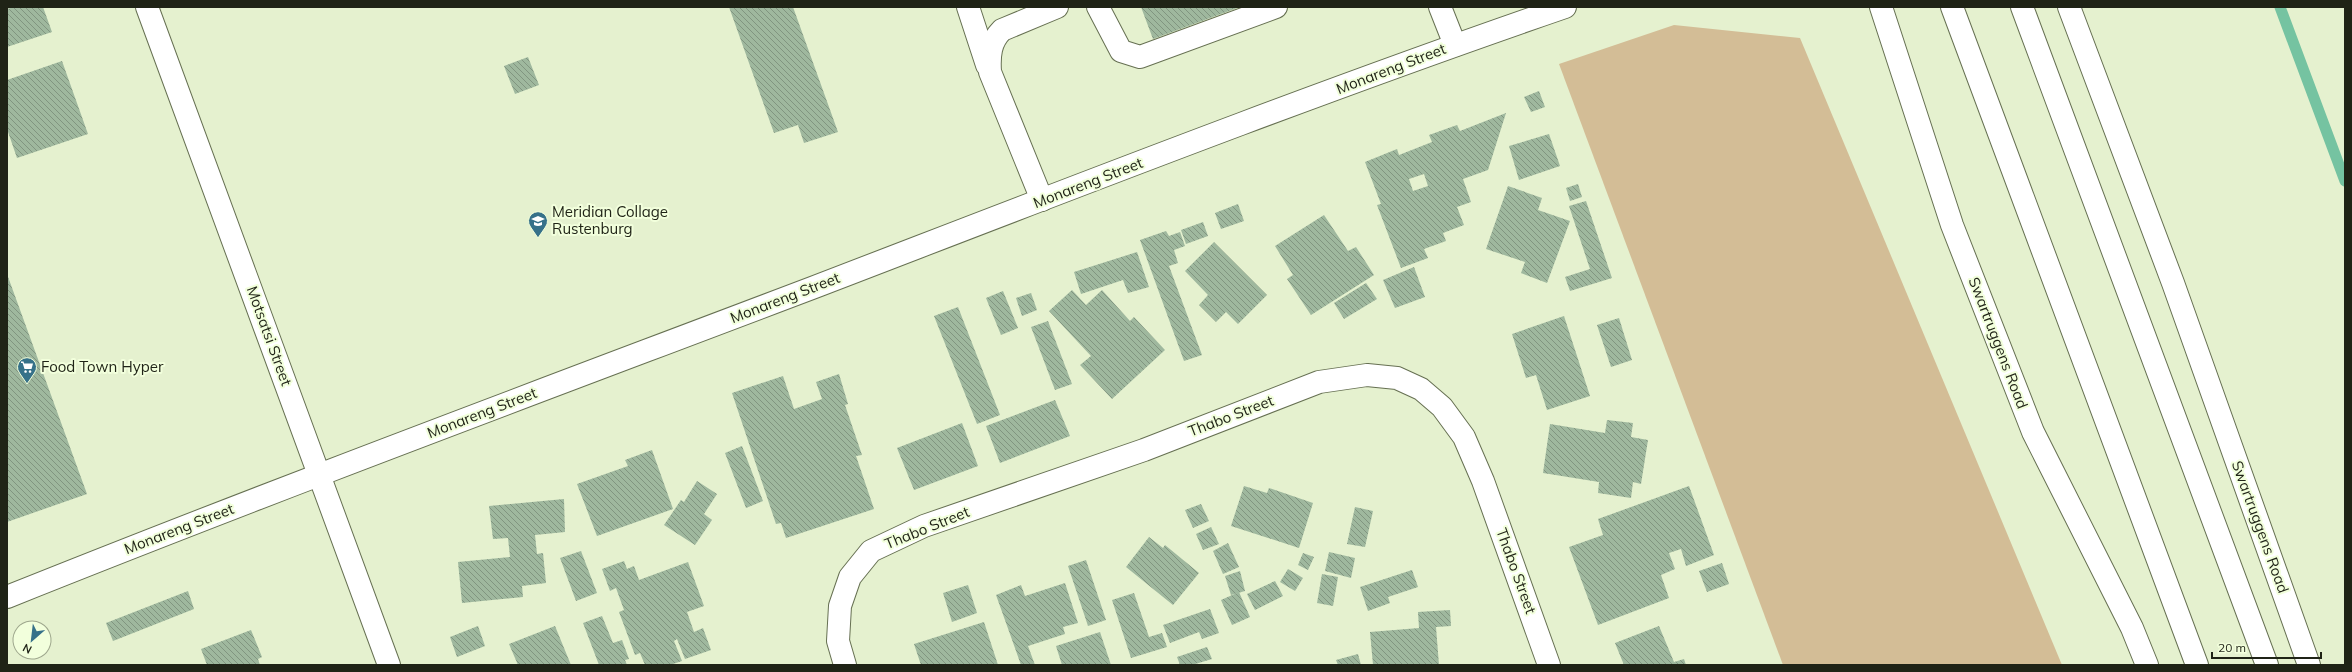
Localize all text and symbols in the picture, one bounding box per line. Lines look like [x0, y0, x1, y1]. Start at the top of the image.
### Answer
street label: Monareng Street [1333, 39, 1448, 98]
street label: Monareng Street [1030, 153, 1145, 212]
place label: Meridian Collage Rustenburg [552, 202, 668, 238]
school or university icon: Meridian Collage Rustenburg [527, 210, 549, 238]
street label: Monareng Street [727, 268, 842, 327]
street label: Swartruggens Road [1965, 274, 2032, 411]
street label: Motsatsi Street [243, 283, 296, 388]
supermarket icon: Food Town Hyper [16, 356, 38, 384]
place label: Food Town Hyper [41, 357, 164, 376]
street label: Monareng Street [424, 383, 539, 442]
street label: Thabo Street [1185, 391, 1276, 440]
street label: Swartruggens Road [2228, 458, 2293, 596]
street label: Monareng Street [121, 499, 236, 558]
street label: Thabo Street [882, 502, 972, 553]
street label: Thabo Street [1492, 525, 1541, 616]
north arrow [12, 620, 52, 660]
scale bar [2212, 634, 2321, 660]
text: 20 m [2218, 640, 2246, 655]
text: N [20, 641, 34, 657]

